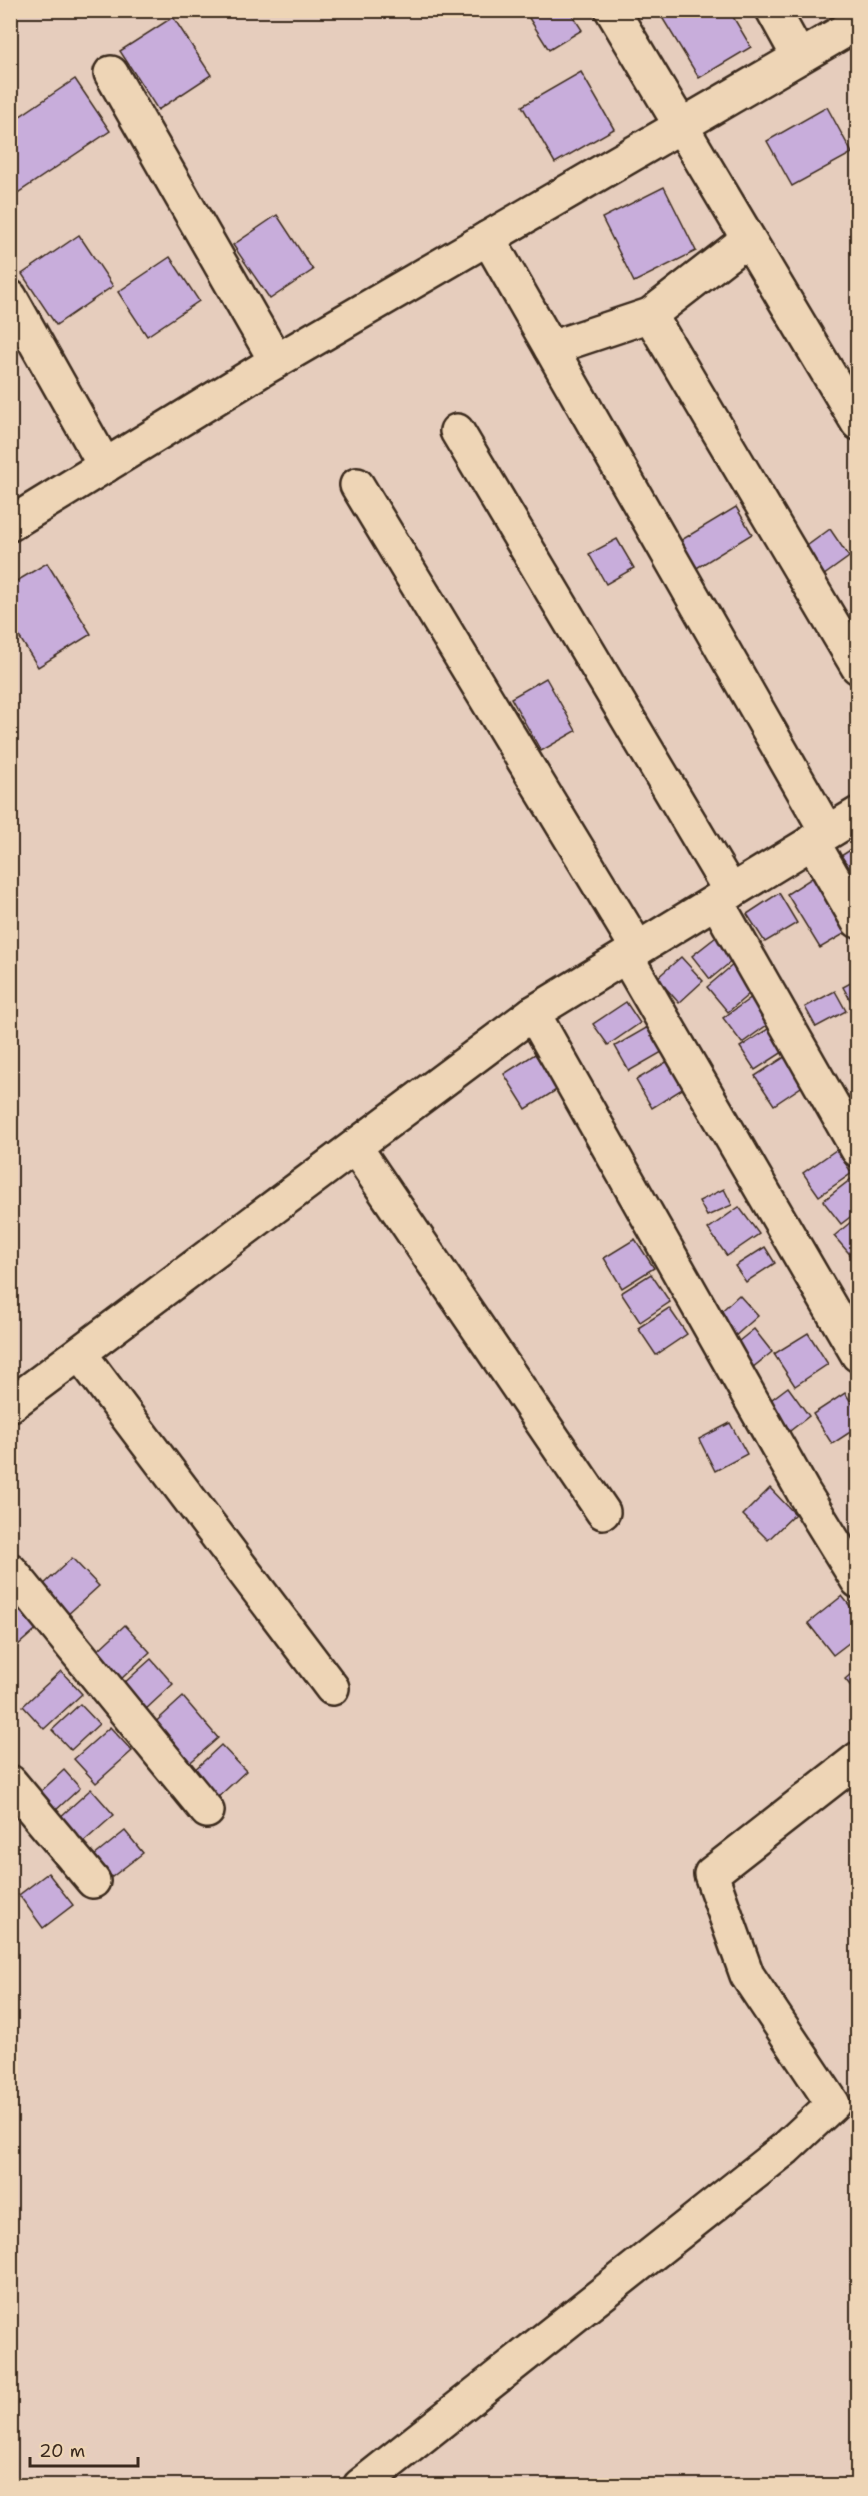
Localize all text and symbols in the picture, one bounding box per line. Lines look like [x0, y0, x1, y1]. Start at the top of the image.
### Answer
scale bar [30, 2430, 138, 2468]
text: 20 m [39, 2439, 85, 2463]

